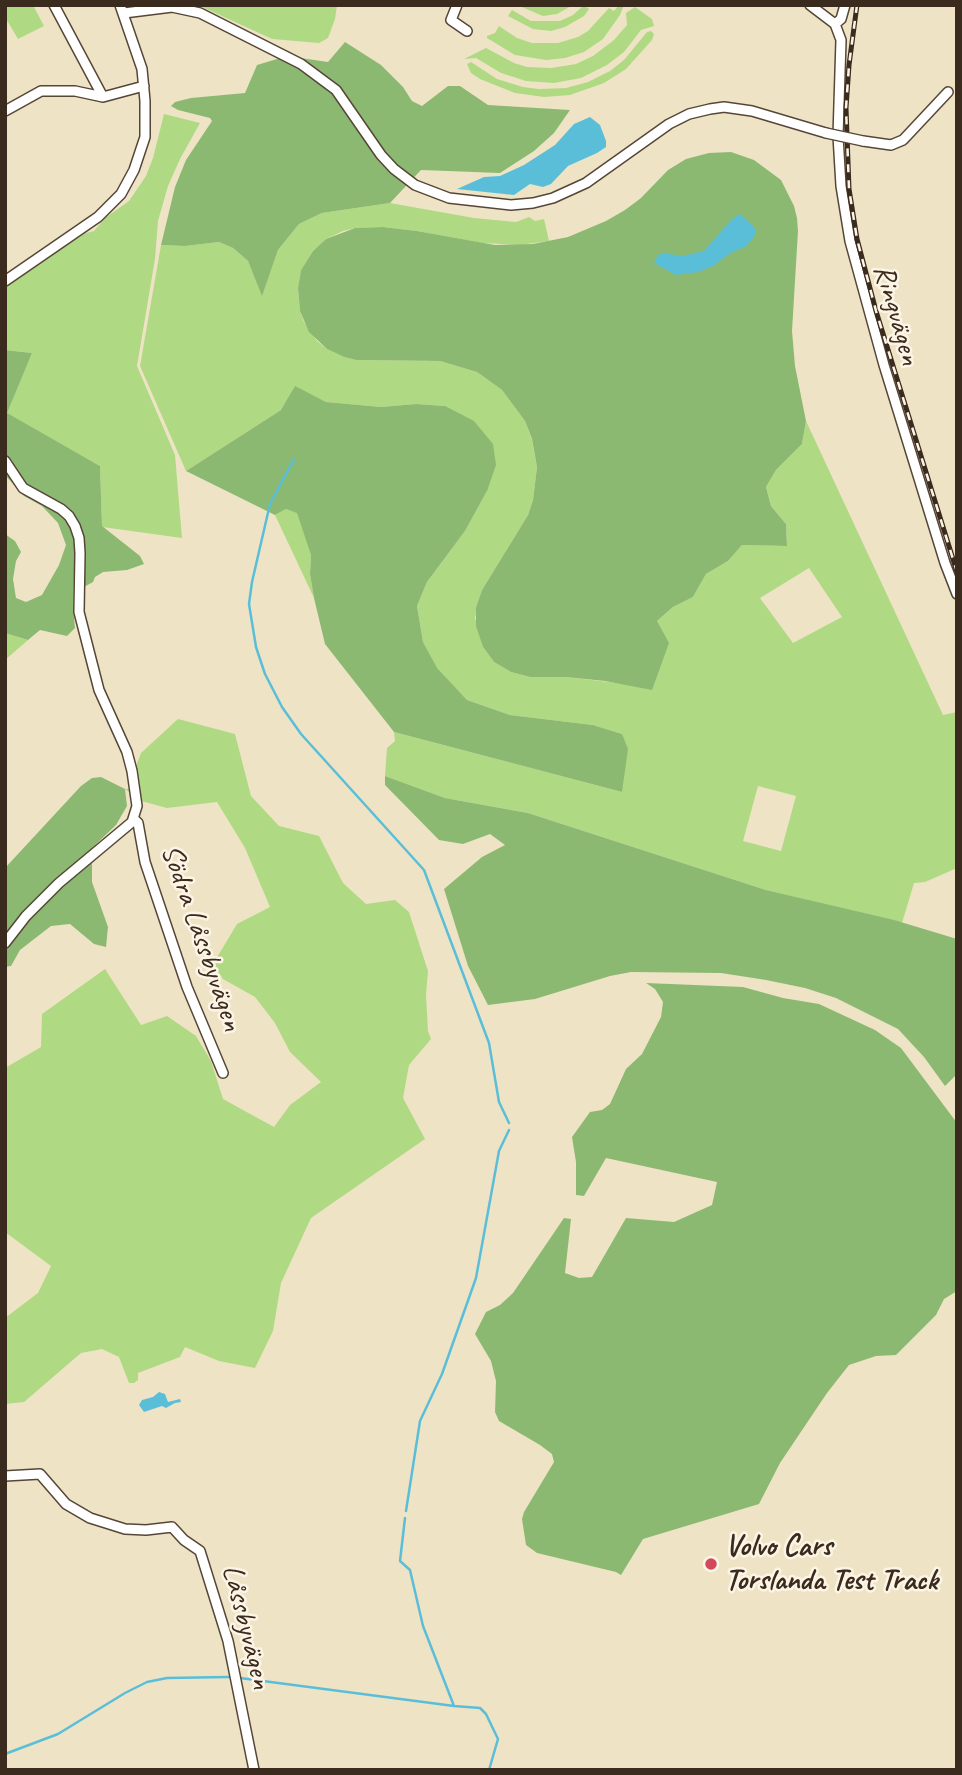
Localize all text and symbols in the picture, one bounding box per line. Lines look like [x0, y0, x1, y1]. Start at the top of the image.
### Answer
street label: Ringvägen [865, 261, 927, 369]
street label: Södra Låssbyvägen [152, 840, 250, 1036]
place label: Volvo Cars Torslanda Test Track [725, 1529, 938, 1600]
marker: Volvo Cars Torslanda Test Track [703, 1556, 719, 1572]
street label: Låssbyvägen [213, 1561, 279, 1693]

